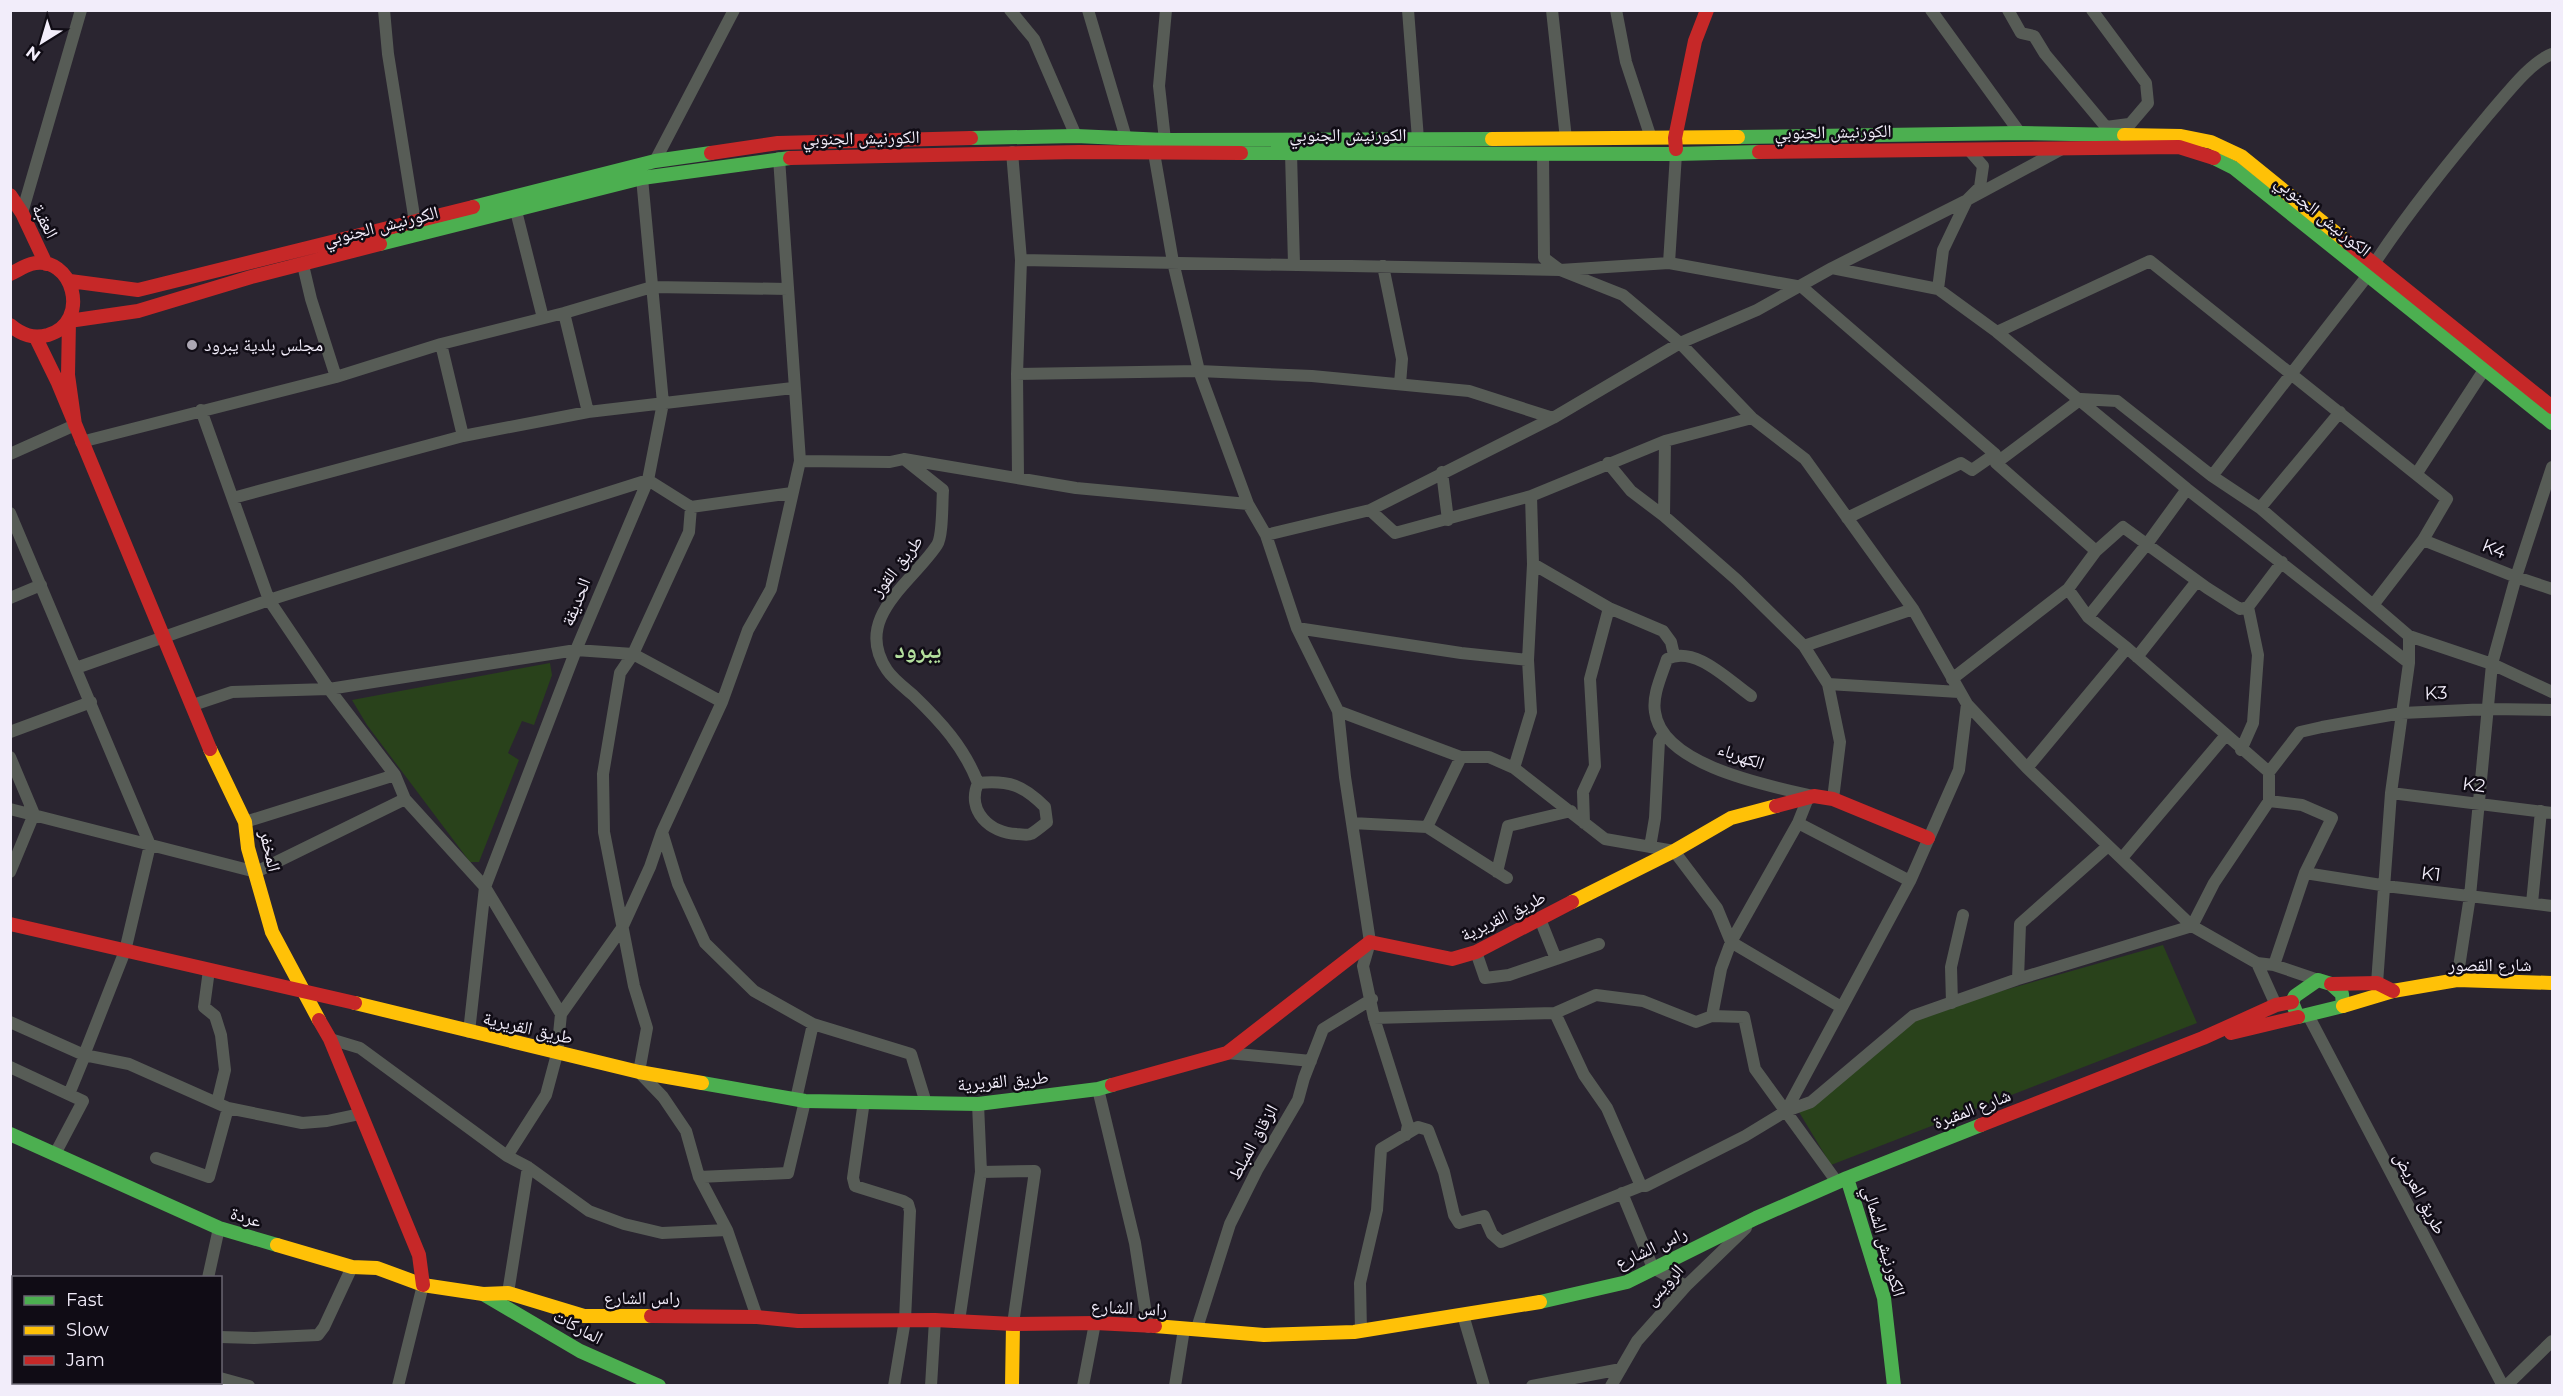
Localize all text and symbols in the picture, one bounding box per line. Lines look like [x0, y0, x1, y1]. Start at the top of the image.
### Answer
north arrow [12, 12, 72, 72]
text: N [22, 42, 44, 65]
street label: الكورنيش الجنوبي [1774, 120, 1892, 148]
street label: الكورنيش الجنوبي [1289, 124, 1407, 150]
street label: الكورنيش الجنوبي [802, 126, 920, 154]
street label: الكورنيش الجنوبي [2268, 171, 2375, 264]
street label: العقبة [27, 200, 63, 242]
street label: الكورنيش الجنوبي [321, 201, 441, 254]
place label: مجلس بلدية يبرود [204, 334, 323, 356]
marker: مجلس بلدية يبرود [185, 338, 199, 352]
street label: طريق القوز [866, 531, 928, 602]
street label: K4 [2479, 534, 2509, 564]
street label: الحديقة [556, 575, 596, 629]
district label: يبرود [894, 635, 942, 664]
street label: K3 [2424, 682, 2448, 704]
street label: الكهرباء [1715, 737, 1767, 775]
street label: K2 [2461, 773, 2487, 797]
street label: المخفر [254, 827, 285, 874]
street label: K1 [2420, 862, 2442, 886]
street label: طريق القريرية [1457, 886, 1549, 946]
street label: شارع القصور [2447, 954, 2532, 976]
street label: طريق القريرية [481, 1007, 575, 1049]
street label: طريق القريرية [956, 1066, 1050, 1096]
street label: شارع المقبرة [1930, 1084, 2014, 1134]
street label: الزقاق المبلط [1223, 1100, 1283, 1184]
street label: طريق العريض [2389, 1148, 2451, 1238]
street label: الكورنيش الشمالي [1854, 1183, 1910, 1300]
street label: عردة [228, 1202, 264, 1232]
street label: راس الشارع [1612, 1222, 1690, 1274]
street label: الرويس [1640, 1260, 1688, 1310]
legend [12, 1276, 222, 1384]
street label: راس الشارع [604, 1287, 680, 1309]
text: Fast [66, 1289, 104, 1311]
street label: راس الشارع [1090, 1295, 1168, 1321]
street label: الماركات [549, 1305, 607, 1349]
text: Slow [66, 1319, 109, 1341]
text: Jam [65, 1349, 105, 1371]

